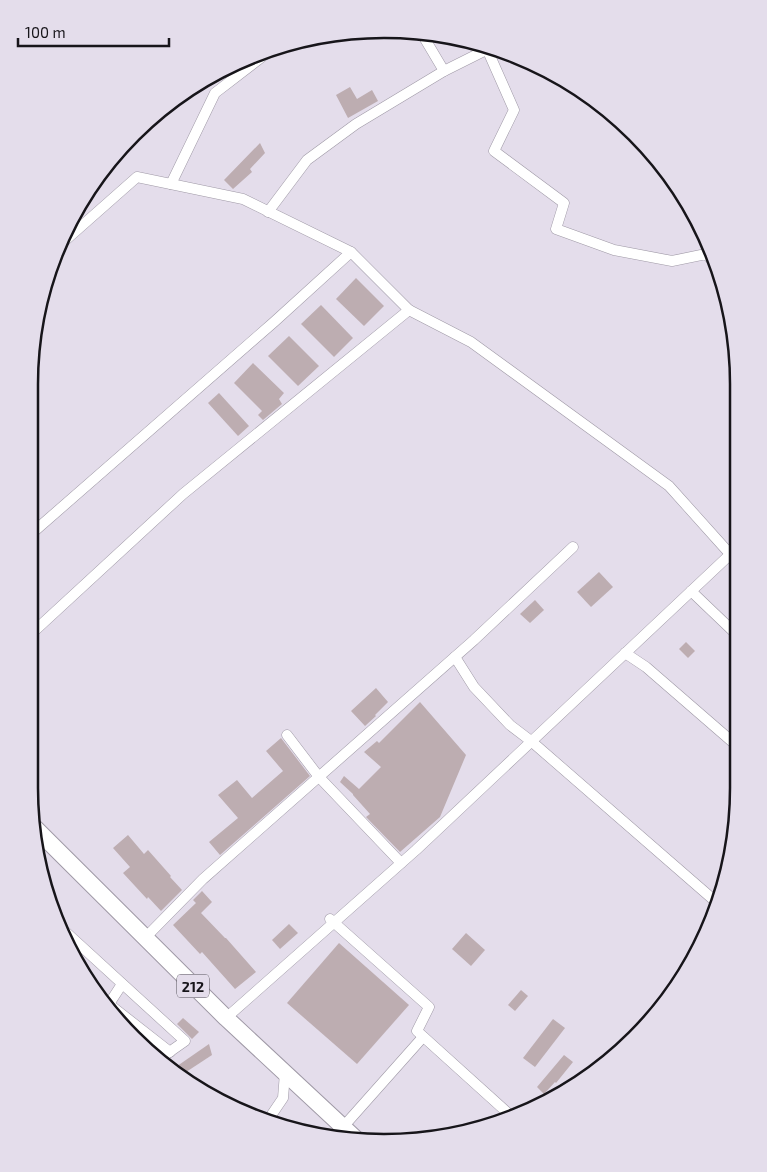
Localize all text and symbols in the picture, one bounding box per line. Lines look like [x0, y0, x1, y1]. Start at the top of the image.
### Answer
scale bar [18, 15, 169, 47]
text: 100 m [25, 23, 66, 41]
road number: 212 [177, 974, 209, 998]

